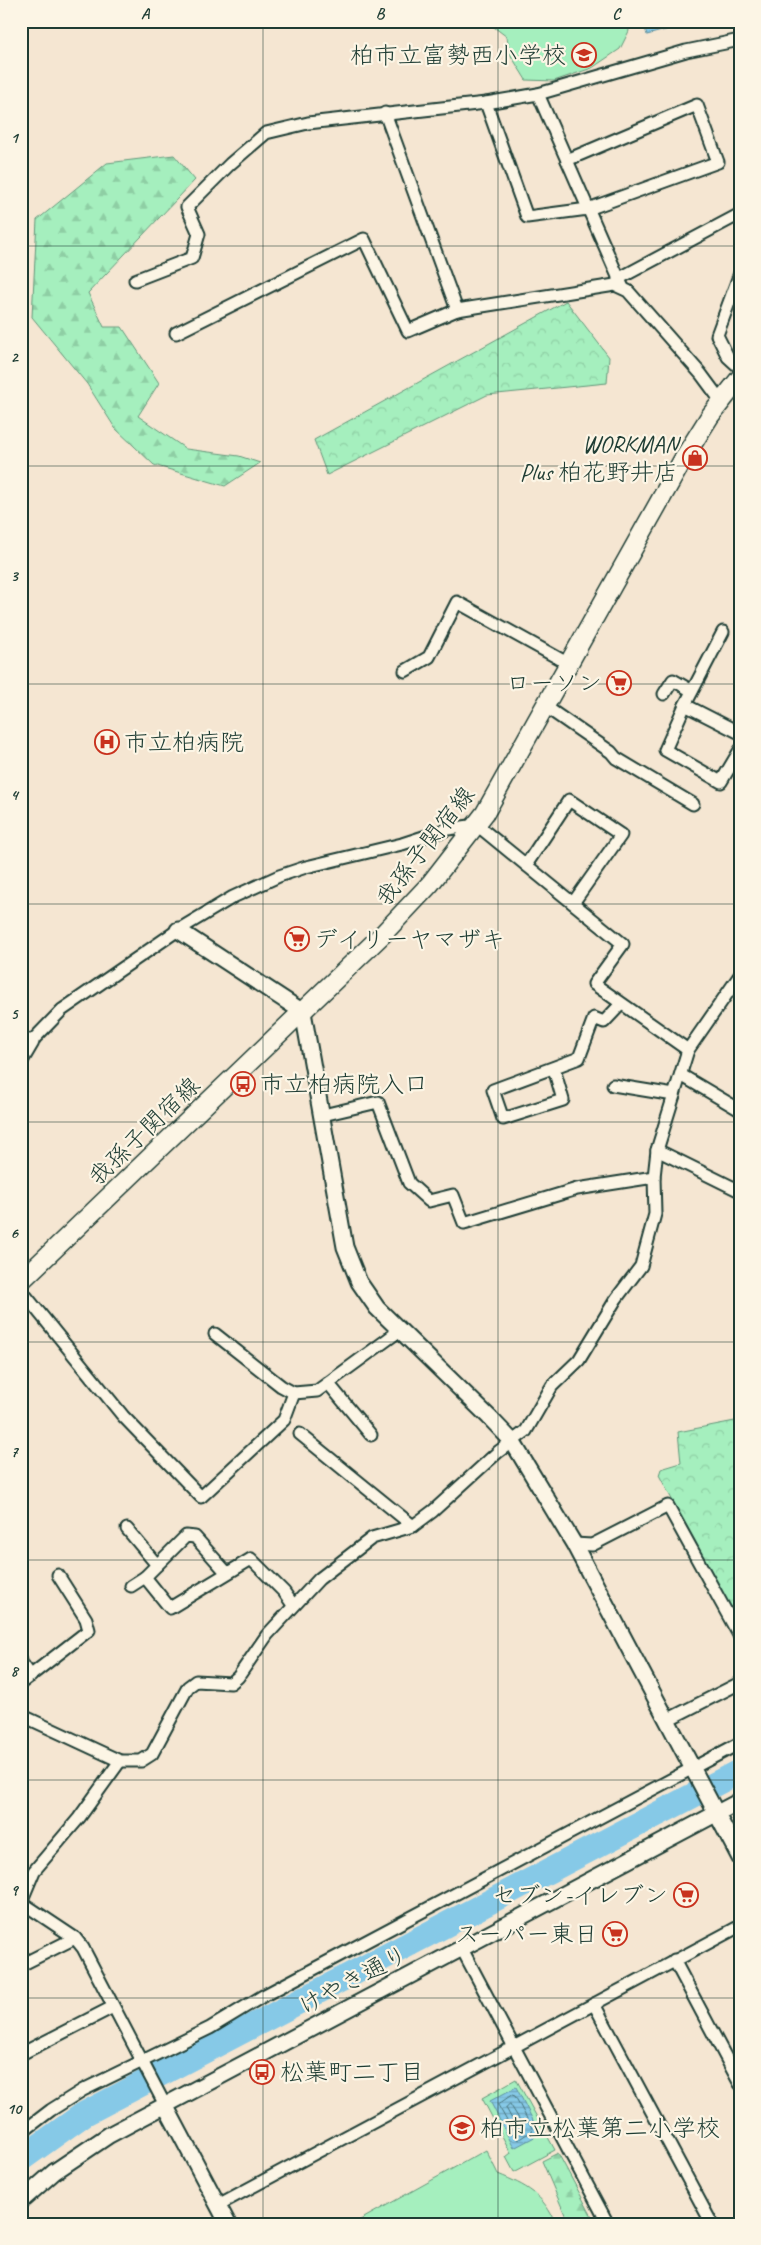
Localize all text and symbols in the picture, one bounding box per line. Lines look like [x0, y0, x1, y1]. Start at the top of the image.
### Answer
text: A [141, 4, 151, 24]
text: B [376, 4, 386, 24]
text: C [612, 4, 622, 24]
place label: 柏市立富勢西小学校 [350, 40, 566, 70]
school or university icon: 柏市立富勢西小学校 [571, 42, 597, 68]
text: 1 [10, 128, 19, 148]
text: 2 [10, 347, 19, 367]
place label: WORKMAN Plus 柏花野井店 [520, 429, 681, 487]
shop icon: WORKMAN Plus 柏花野井店 [682, 445, 708, 471]
text: 3 [10, 566, 19, 586]
place label: ローソン [506, 668, 602, 698]
supermarket icon: ローソン [606, 670, 632, 696]
place label: 市立柏病院 [124, 727, 244, 757]
hospital icon: 市立柏病院 [94, 729, 120, 755]
street label: 我孫子関宿線 [369, 780, 481, 912]
text: 4 [10, 785, 19, 805]
place label: デイリーヤマザキ [314, 924, 505, 954]
supermarket icon: デイリーヤマザキ [284, 926, 310, 952]
text: 5 [11, 1004, 20, 1024]
place label: 市立柏病院入口 [260, 1069, 428, 1099]
street label: 我孫子関宿線 [82, 1070, 206, 1192]
bus stop icon: 市立柏病院入口 [230, 1071, 256, 1097]
text: 6 [10, 1223, 19, 1243]
text: 7 [10, 1442, 19, 1462]
text: 8 [10, 1661, 19, 1681]
text: 9 [10, 1880, 19, 1900]
place label: セブン-イレブン [492, 1880, 668, 1910]
supermarket icon: セブン-イレブン [673, 1882, 699, 1908]
place label: スーパー東日 [455, 1919, 598, 1949]
supermarket icon: スーパー東日 [602, 1921, 628, 1947]
street label: けやき通り [293, 1939, 413, 2021]
place label: 松葉町二丁目 [280, 2057, 424, 2087]
bus stop icon: 松葉町二丁目 [249, 2059, 275, 2085]
text: 10 [7, 2099, 23, 2119]
place label: 柏市立松葉第二小学校 [480, 2113, 720, 2143]
school or university icon: 柏市立松葉第二小学校 [449, 2115, 475, 2141]

